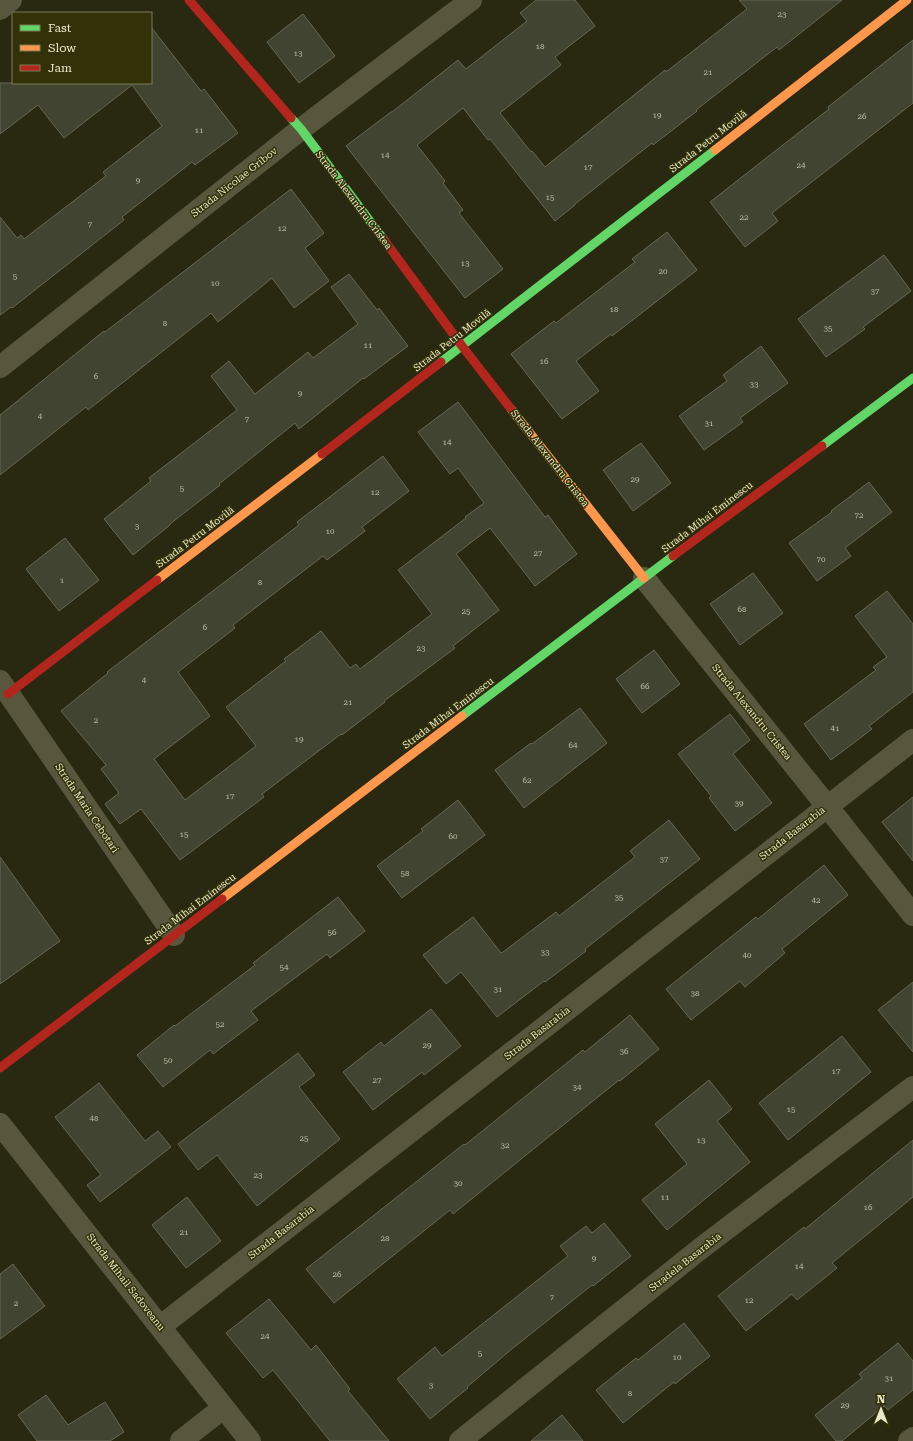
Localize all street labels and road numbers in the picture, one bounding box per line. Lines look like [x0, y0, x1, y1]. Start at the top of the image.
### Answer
street label: Strada Petru Movilă [667, 107, 749, 175]
street label: Strada Nicolae Gribov [189, 145, 279, 219]
street label: Strada Alexandru Cristea [314, 149, 395, 252]
street label: Strada Petru Movilă [411, 306, 493, 374]
street label: Strada Alexandru Cristea [509, 407, 592, 509]
street label: Strada Mihai Eminescu [659, 479, 755, 555]
street label: Strada Petru Movilă [154, 504, 237, 570]
street label: Strada Alexandru Cristea [710, 662, 794, 763]
street label: Strada Mihai Eminescu [400, 675, 496, 751]
street label: Strada Maria Cebotari [53, 761, 121, 855]
street label: Strada Basarabia [757, 804, 827, 862]
street label: Strada Mihai Eminescu [142, 871, 238, 947]
street label: Strada Basarabia [502, 1004, 572, 1062]
street label: Strada Basarabia [246, 1203, 316, 1261]
street label: Stradela Basarabia [647, 1230, 724, 1294]
street label: Strada Mihail Sadoveanu [85, 1231, 168, 1333]

